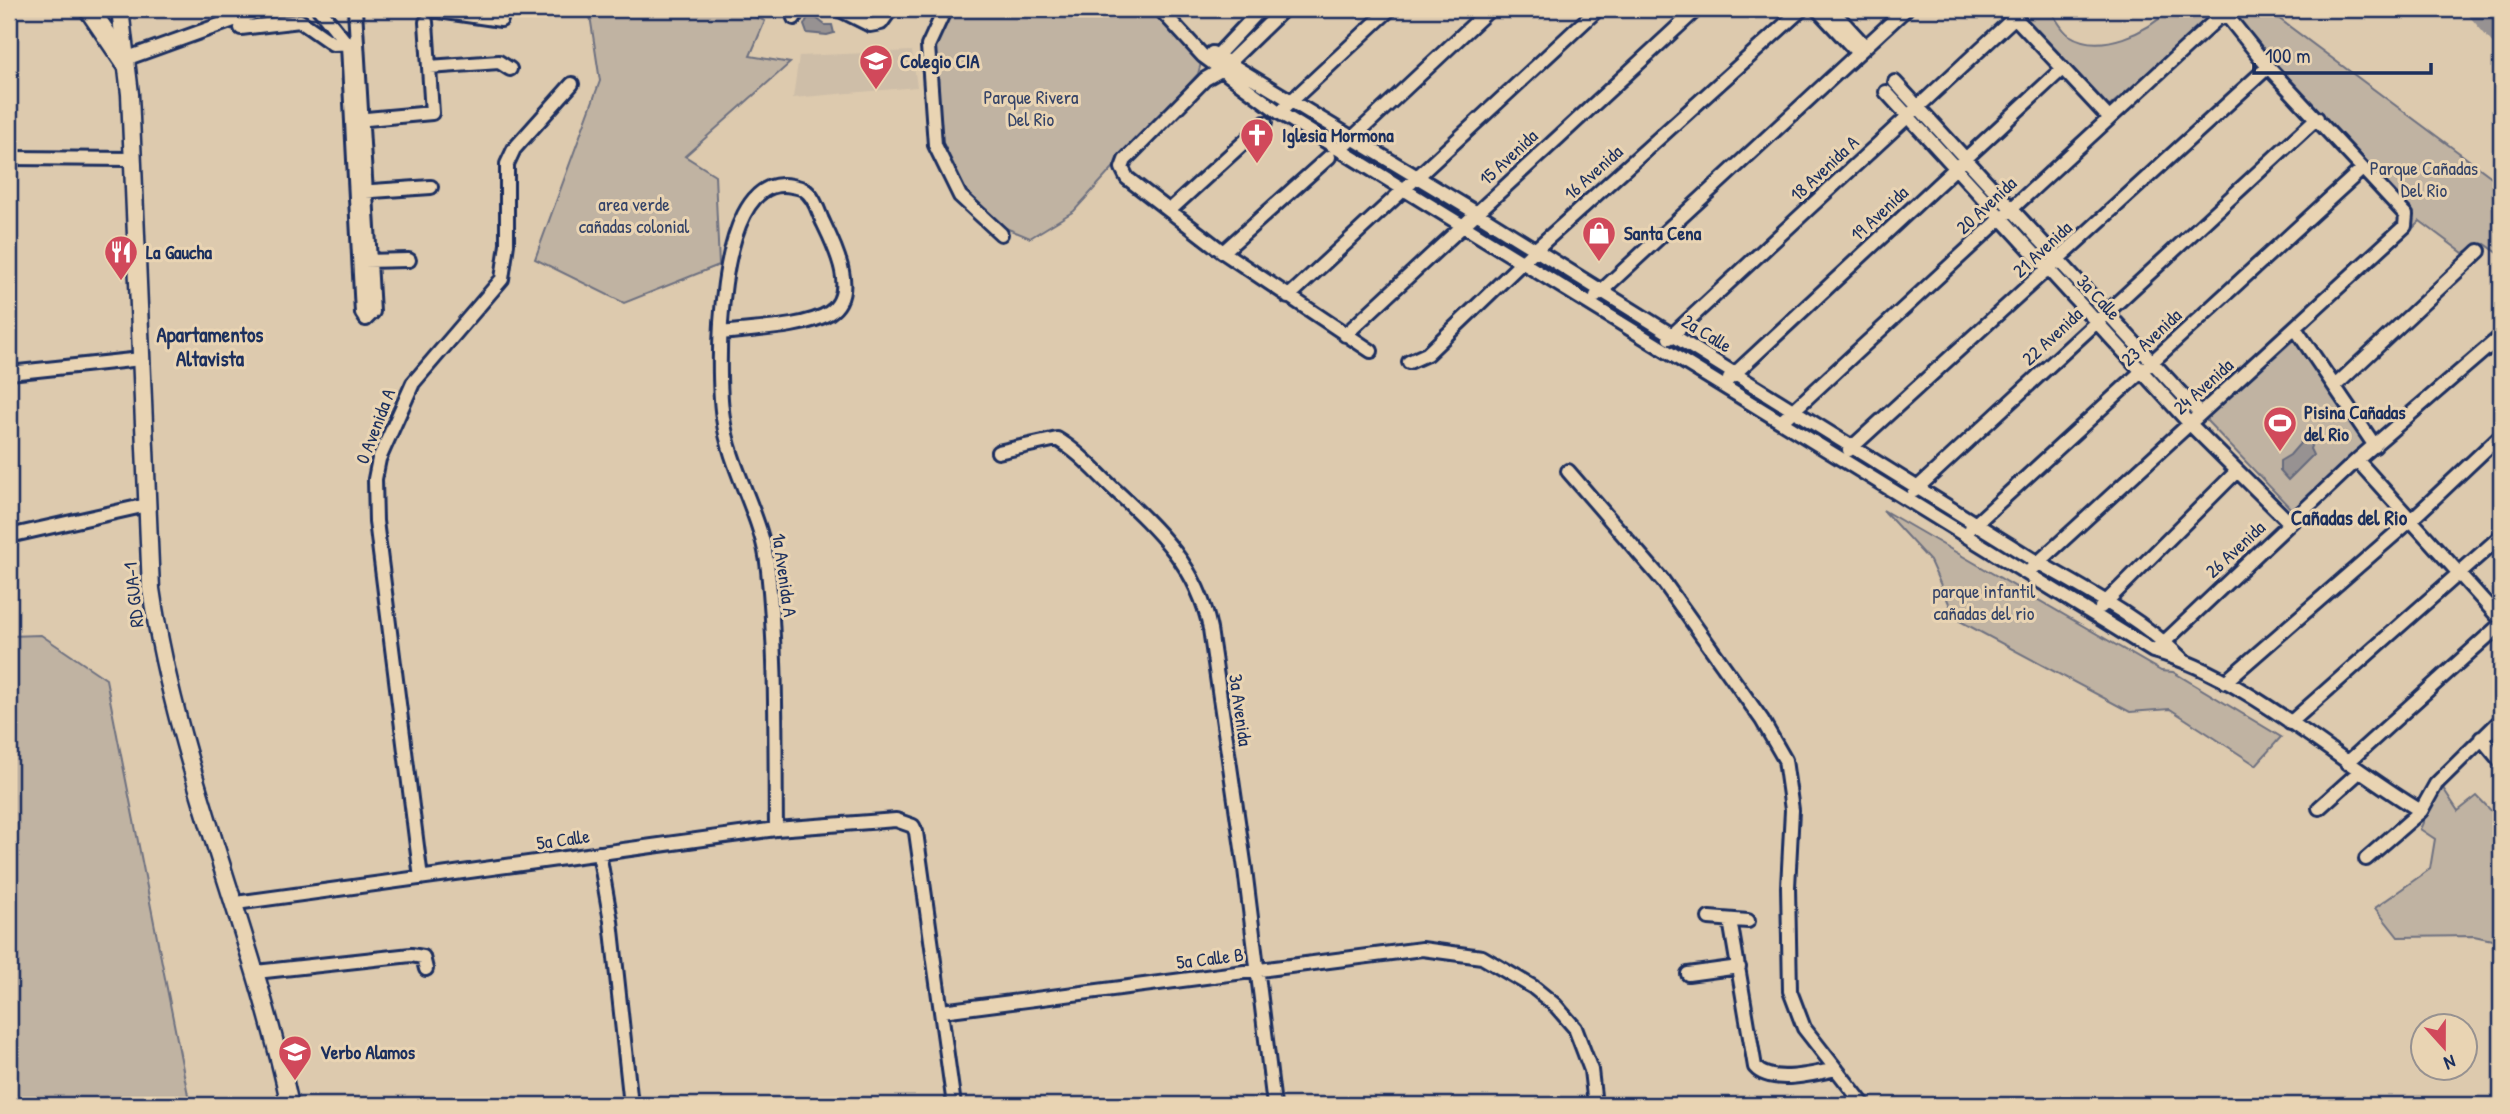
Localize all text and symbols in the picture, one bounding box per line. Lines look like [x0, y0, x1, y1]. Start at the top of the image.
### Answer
scale bar [2254, 32, 2431, 76]
text: 100 m [2265, 41, 2311, 70]
school or university icon: Colegio CIA [857, 42, 895, 91]
place label: Colegio CIA [900, 48, 980, 75]
park label: Parque Rivera Del Rio [983, 84, 1079, 132]
church icon: Iglesia Mormona [1238, 116, 1276, 165]
place label: Iglesia Mormona [1282, 122, 1394, 149]
street label: 15 Avenida [1473, 123, 1543, 191]
street label: 18 Avenida A [1784, 129, 1864, 207]
street label: 16 Avenida [1558, 138, 1628, 205]
park label: Parque Cañadas Del Rio [2370, 155, 2478, 203]
street label: 20 Avenida [1950, 170, 2022, 240]
street label: 19 Avenida [1844, 179, 1914, 247]
park label: area verde cañadas colonial [579, 191, 690, 239]
shop icon: Santa Cena [1580, 214, 1618, 263]
street label: 21 Avenida [2007, 214, 2078, 283]
place label: Santa Cena [1624, 220, 1702, 246]
restaurant icon: La Gaucha [102, 233, 140, 282]
place label: La Gaucha [146, 239, 212, 265]
street label: 3a Calle [2071, 268, 2127, 326]
street label: 22 Avenida [2016, 301, 2088, 371]
street label: 23 Avenida [2115, 302, 2187, 372]
street label: 2a Calle [1677, 308, 1737, 359]
district label: Apartamentos Altavista [157, 320, 263, 373]
street label: 24 Avenida [2167, 352, 2239, 420]
street label: 0 Avenida A [349, 385, 401, 467]
place label: Pisina Cañadas del Rio [2304, 399, 2406, 447]
sports icon: Pisina Cañadas del Rio [2261, 404, 2299, 453]
district label: Cañadas del Rio [2291, 503, 2408, 532]
street label: 26 Avenida [2199, 514, 2271, 583]
street label: 1a Avenida A [766, 531, 804, 619]
street label: RD GUA-1 [117, 561, 149, 629]
park label: parque infantil cañadas del rio [1933, 578, 2036, 626]
street label: 3a Avenida [1223, 672, 1259, 748]
street label: 5a Calle [535, 822, 592, 856]
street label: 5a Calle B [1175, 941, 1245, 975]
north arrow [2408, 1012, 2478, 1082]
school or university icon: Verbo Alamos [276, 1033, 314, 1082]
place label: Verbo Alamos [320, 1039, 416, 1065]
text: N [2441, 1049, 2459, 1077]

